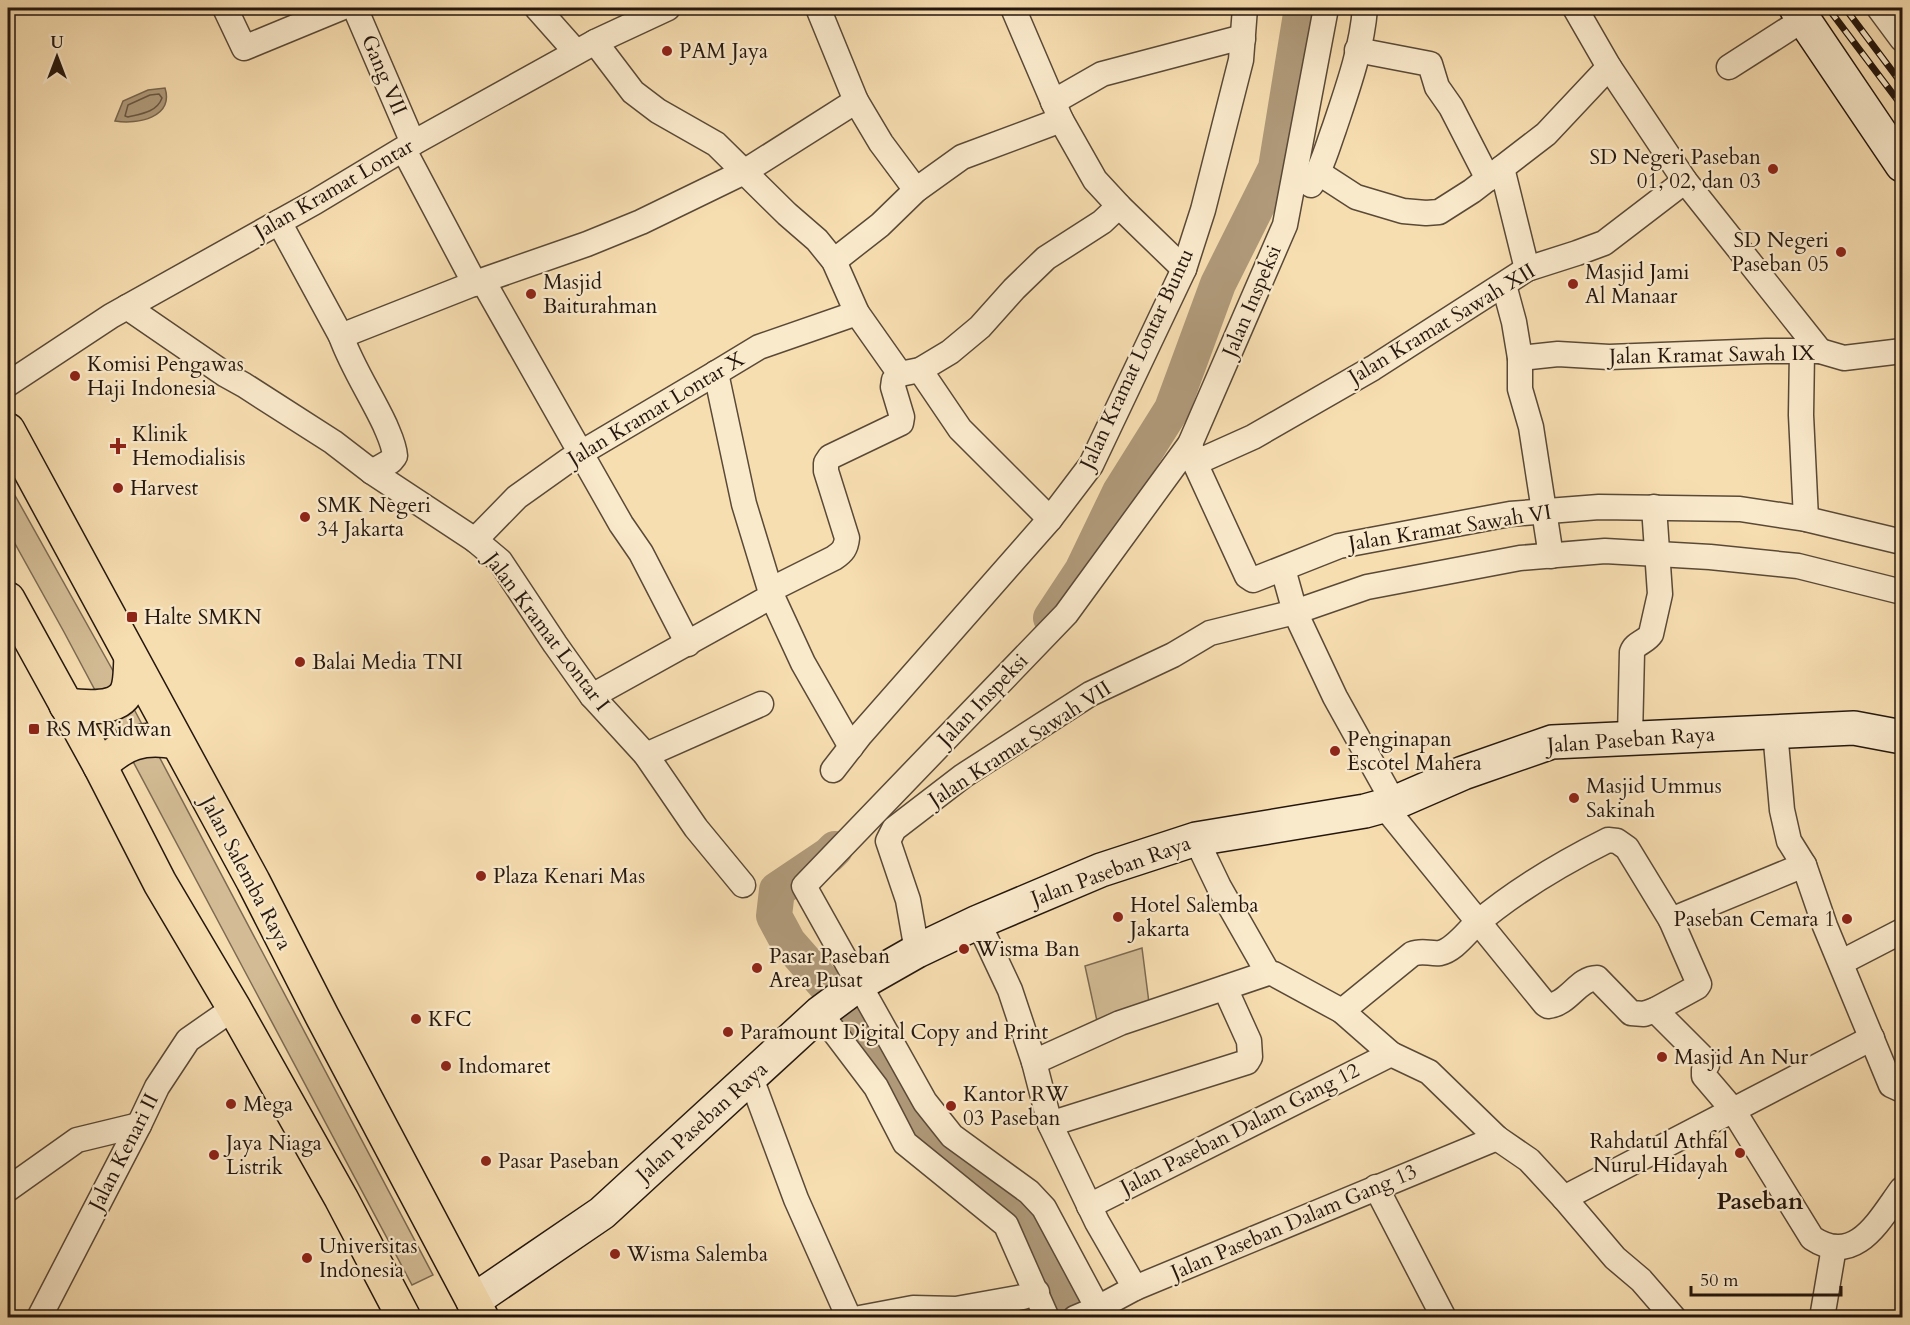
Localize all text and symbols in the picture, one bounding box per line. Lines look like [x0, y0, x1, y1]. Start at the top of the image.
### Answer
north arrow [27, 27, 87, 87]
street label: Gang VII [354, 30, 414, 120]
text: U [50, 32, 64, 54]
place label: PAM Jaya [679, 37, 768, 66]
marker: PAM Jaya [660, 44, 674, 58]
street label: Jalan Kramat Lontar [247, 132, 419, 248]
place label: SD Negeri Paseban 01, 02, dan 03 [1589, 143, 1761, 196]
marker: SD Negeri Paseban 01, 02, dan 03 [1766, 162, 1780, 176]
place label: SD Negeri Paseban 05 [1732, 226, 1829, 279]
street label: Jalan Inspeksi [1214, 240, 1289, 364]
street label: Jalan Kramat Lontar Buntu [1072, 244, 1201, 477]
marker: SD Negeri Paseban 05 [1834, 245, 1848, 259]
street label: Jalan Kramat Sawah XII [1341, 257, 1541, 393]
place label: Masjid Jami Al Manaar [1585, 258, 1689, 311]
place label: Masjid Baiturahman [543, 268, 658, 321]
marker: Masjid Jami Al Manaar [1566, 277, 1580, 291]
marker: Masjid Baiturahman [524, 287, 538, 301]
street label: Jalan Kramat Sawah IX [1606, 339, 1816, 371]
street label: Jalan Kramat Lontar X [560, 345, 750, 475]
place label: Komisi Pengawas Haji Indonesia [87, 350, 244, 403]
marker: Komisi Pengawas Haji Indonesia [68, 369, 82, 383]
place label: Klinik Hemodialisis [132, 420, 246, 473]
marker: Klinik Hemodialisis [109, 437, 127, 455]
place label: Harvest [130, 474, 198, 503]
marker: Harvest [111, 481, 125, 495]
place label: SMK Negeri 34 Jakarta [317, 491, 431, 544]
street label: Jalan Kramat Sawah VI [1344, 498, 1553, 559]
marker: SMK Negeri 34 Jakarta [298, 510, 312, 524]
street label: Jalan Kramat Lontar I [476, 544, 616, 717]
place label: Halte SMKN [144, 603, 262, 632]
marker: Halte SMKN [125, 610, 139, 624]
street label: Jalan Inspeksi [929, 647, 1035, 755]
place label: Balai Media TNI [312, 648, 463, 677]
marker: Balai Media TNI [293, 655, 307, 669]
street label: Jalan Kramat Sawah VII [921, 674, 1117, 816]
place label: RS M Ridwan [46, 715, 172, 744]
street label: Jalan Paseban Raya [1543, 720, 1716, 761]
marker: RS M Ridwan [27, 722, 41, 736]
place label: Penginapan Escotel Mahera [1347, 725, 1482, 778]
marker: Penginapan Escotel Mahera [1328, 744, 1342, 758]
place label: Masjid Ummus Sakinah [1586, 772, 1722, 825]
street label: Jalan Salemba Raya [192, 788, 299, 955]
marker: Masjid Ummus Sakinah [1567, 791, 1581, 805]
street label: Jalan Paseban Raya [1024, 829, 1195, 914]
place label: Plaza Kenari Mas [493, 862, 645, 891]
marker: Plaza Kenari Mas [474, 869, 488, 883]
place label: Hotel Salemba Jakarta [1127, 891, 1259, 944]
place label: Paseban Cemara 1 [1673, 905, 1835, 934]
marker: Hotel Salemba Jakarta [1111, 910, 1125, 924]
marker: Paseban Cemara 1 [1840, 912, 1854, 926]
place label: Wisma Ban [975, 935, 1080, 964]
place label: Pasar Paseban Area Pusat [769, 942, 890, 995]
marker: Wisma Ban [957, 942, 971, 956]
marker: Pasar Paseban Area Pusat [750, 961, 764, 975]
place label: KFC [428, 1005, 472, 1034]
marker: KFC [409, 1012, 423, 1026]
place label: Paramount Digital Copy and Print [740, 1018, 1048, 1047]
marker: Paramount Digital Copy and Print [721, 1025, 735, 1039]
place label: Masjid An Nur [1674, 1043, 1808, 1072]
marker: Masjid An Nur [1655, 1050, 1669, 1064]
place label: Indomaret [458, 1052, 551, 1081]
street label: Jalan Paseban Raya [628, 1055, 774, 1191]
street label: Jalan Paseban Dalam Gang 12 [1113, 1056, 1365, 1203]
marker: Indomaret [439, 1059, 453, 1073]
place label: Kantor RW 03 Paseban [963, 1080, 1069, 1133]
street label: Jalan Kenari II [81, 1088, 166, 1218]
place label: Mega [243, 1090, 293, 1119]
marker: Mega [224, 1097, 238, 1111]
marker: Kantor RW 03 Paseban [944, 1099, 958, 1113]
place label: Rahdatul Athfal Nurul Hidayah [1590, 1127, 1728, 1180]
place label: Jaya Niaga Listrik [223, 1129, 322, 1182]
marker: Rahdatul Athfal Nurul Hidayah [1733, 1146, 1747, 1160]
place label: Pasar Paseban [498, 1147, 619, 1176]
marker: Jaya Niaga Listrik [207, 1148, 221, 1162]
marker: Pasar Paseban [479, 1154, 493, 1168]
street label: Jalan Paseban Dalam Gang 13 [1164, 1157, 1421, 1288]
district label: Paseban [1717, 1185, 1804, 1218]
place label: Universitas Indonesia [319, 1232, 417, 1285]
place label: Wisma Salemba [626, 1240, 768, 1269]
marker: Wisma Salemba [608, 1247, 622, 1261]
marker: Universitas Indonesia [300, 1251, 314, 1265]
scale bar [1691, 1259, 1841, 1297]
text: 50 m [1700, 1268, 1739, 1293]

